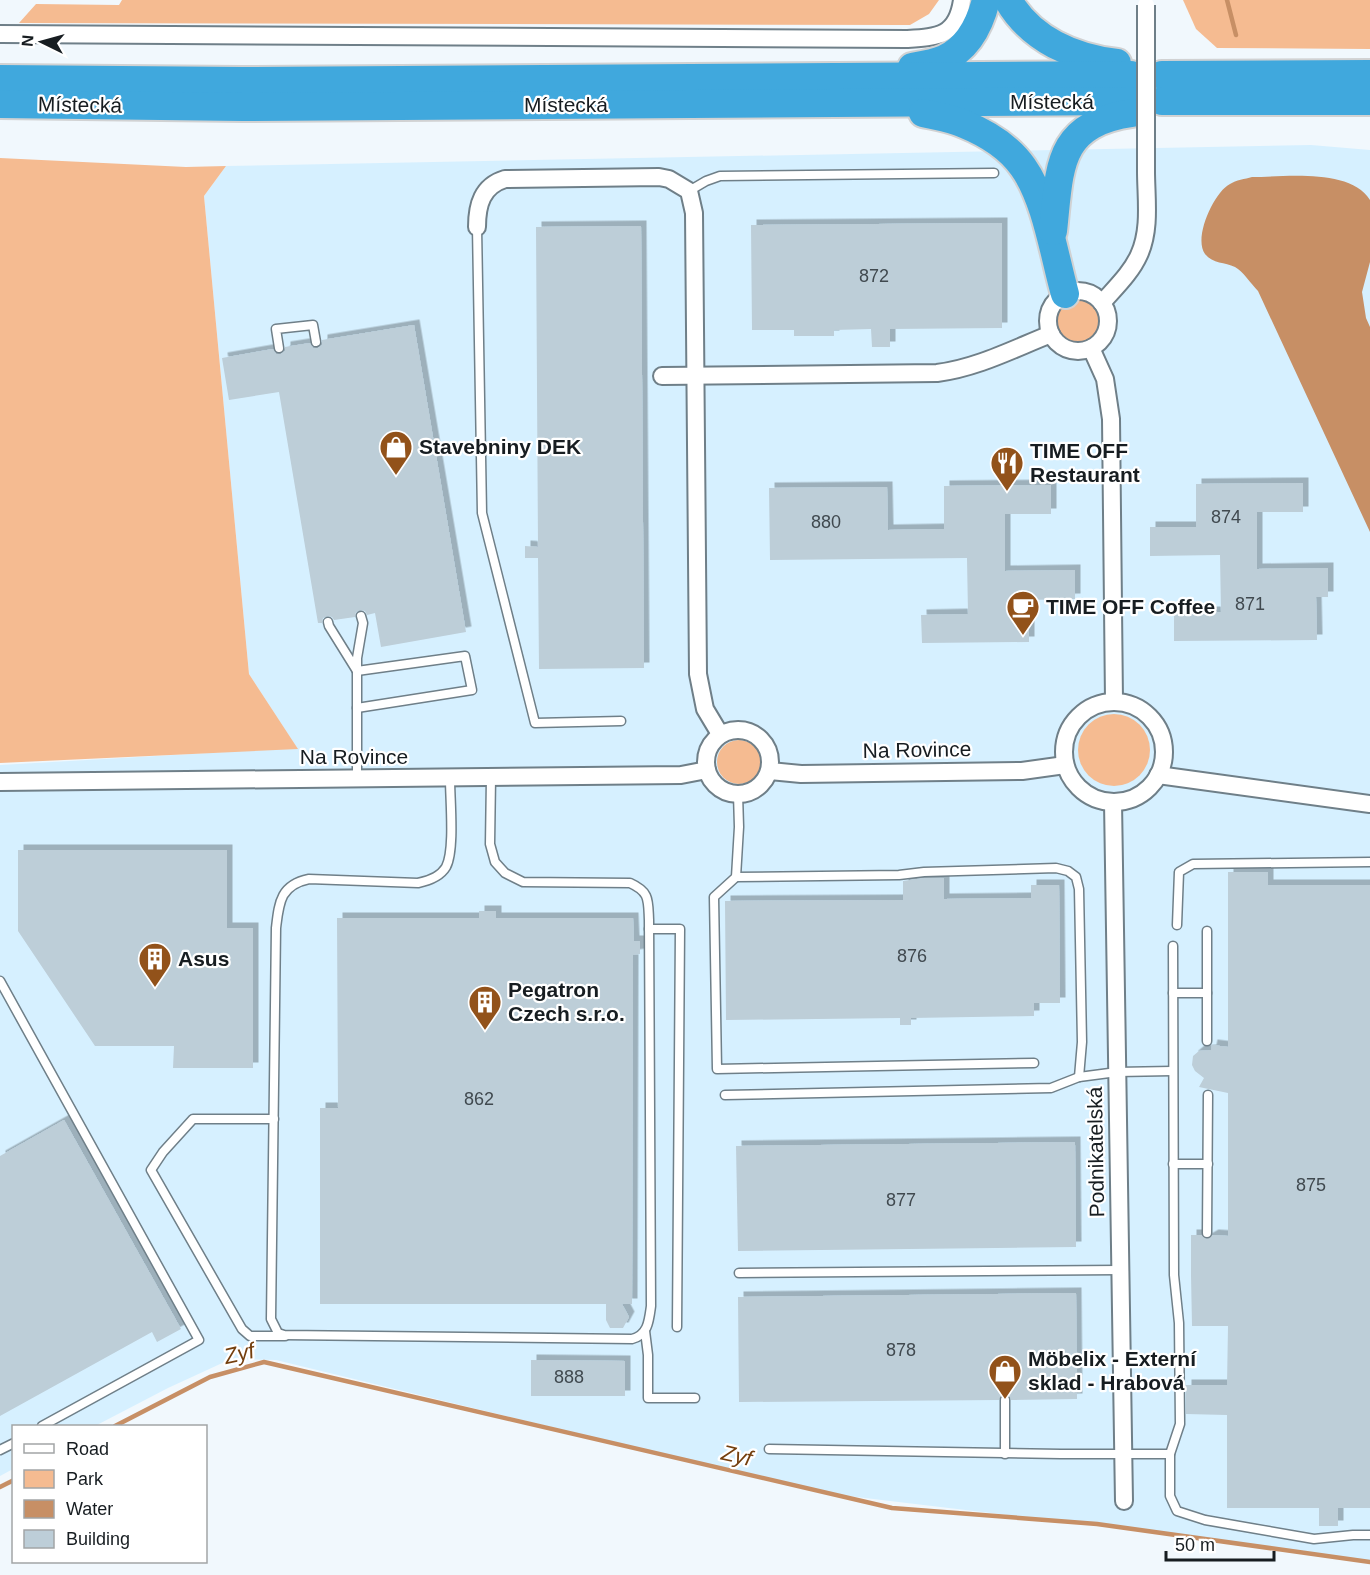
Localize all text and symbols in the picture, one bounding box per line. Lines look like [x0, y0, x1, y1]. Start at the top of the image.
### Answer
north arrow [12, 12, 72, 72]
text: N [19, 34, 37, 47]
street label: Místecká [1010, 90, 1094, 113]
street label: Místecká [38, 92, 123, 117]
street label: Místecká [524, 93, 608, 116]
house number: 872 [859, 266, 889, 286]
shop icon: Stavebniny DEK [378, 429, 414, 476]
place label: Stavebniny DEK [419, 435, 581, 458]
place label: TIME OFF Restaurant [1030, 439, 1140, 486]
restaurant icon: TIME OFF Restaurant [989, 445, 1025, 492]
house number: 874 [1211, 507, 1241, 527]
house number: 880 [811, 512, 841, 532]
cafe icon: TIME OFF Coffee [1005, 589, 1041, 636]
house number: 871 [1235, 594, 1265, 614]
place label: TIME OFF Coffee [1046, 595, 1215, 618]
street label: Na Rovince [863, 737, 971, 762]
street label: Na Rovince [300, 745, 408, 768]
building icon: Asus [137, 941, 173, 988]
house number: 876 [897, 946, 927, 966]
place label: Asus [178, 947, 229, 970]
place label: Pegatron Czech s.r.o. [508, 978, 625, 1025]
building icon: Pegatron Czech s.r.o. [467, 984, 503, 1031]
street label: Podnikatelská [1083, 1086, 1108, 1218]
house number: 862 [464, 1089, 494, 1109]
house number: 875 [1296, 1175, 1326, 1195]
house number: 877 [886, 1190, 916, 1210]
water label: Zyf [220, 1337, 260, 1369]
house number: 878 [886, 1340, 916, 1360]
place label: Möbelix - Externí sklad - Hrabová [1028, 1347, 1197, 1394]
shop icon: Möbelix - Externí sklad - Hrabová [987, 1353, 1023, 1400]
house number: 888 [554, 1367, 584, 1387]
legend [12, 1425, 207, 1563]
text: Road [66, 1439, 109, 1459]
water label: Zyf [718, 1440, 757, 1472]
text: Park [66, 1469, 104, 1489]
text: Water [66, 1499, 113, 1519]
scale bar [1166, 1524, 1274, 1562]
text: Building [66, 1529, 130, 1549]
text: 50 m [1175, 1535, 1215, 1555]

